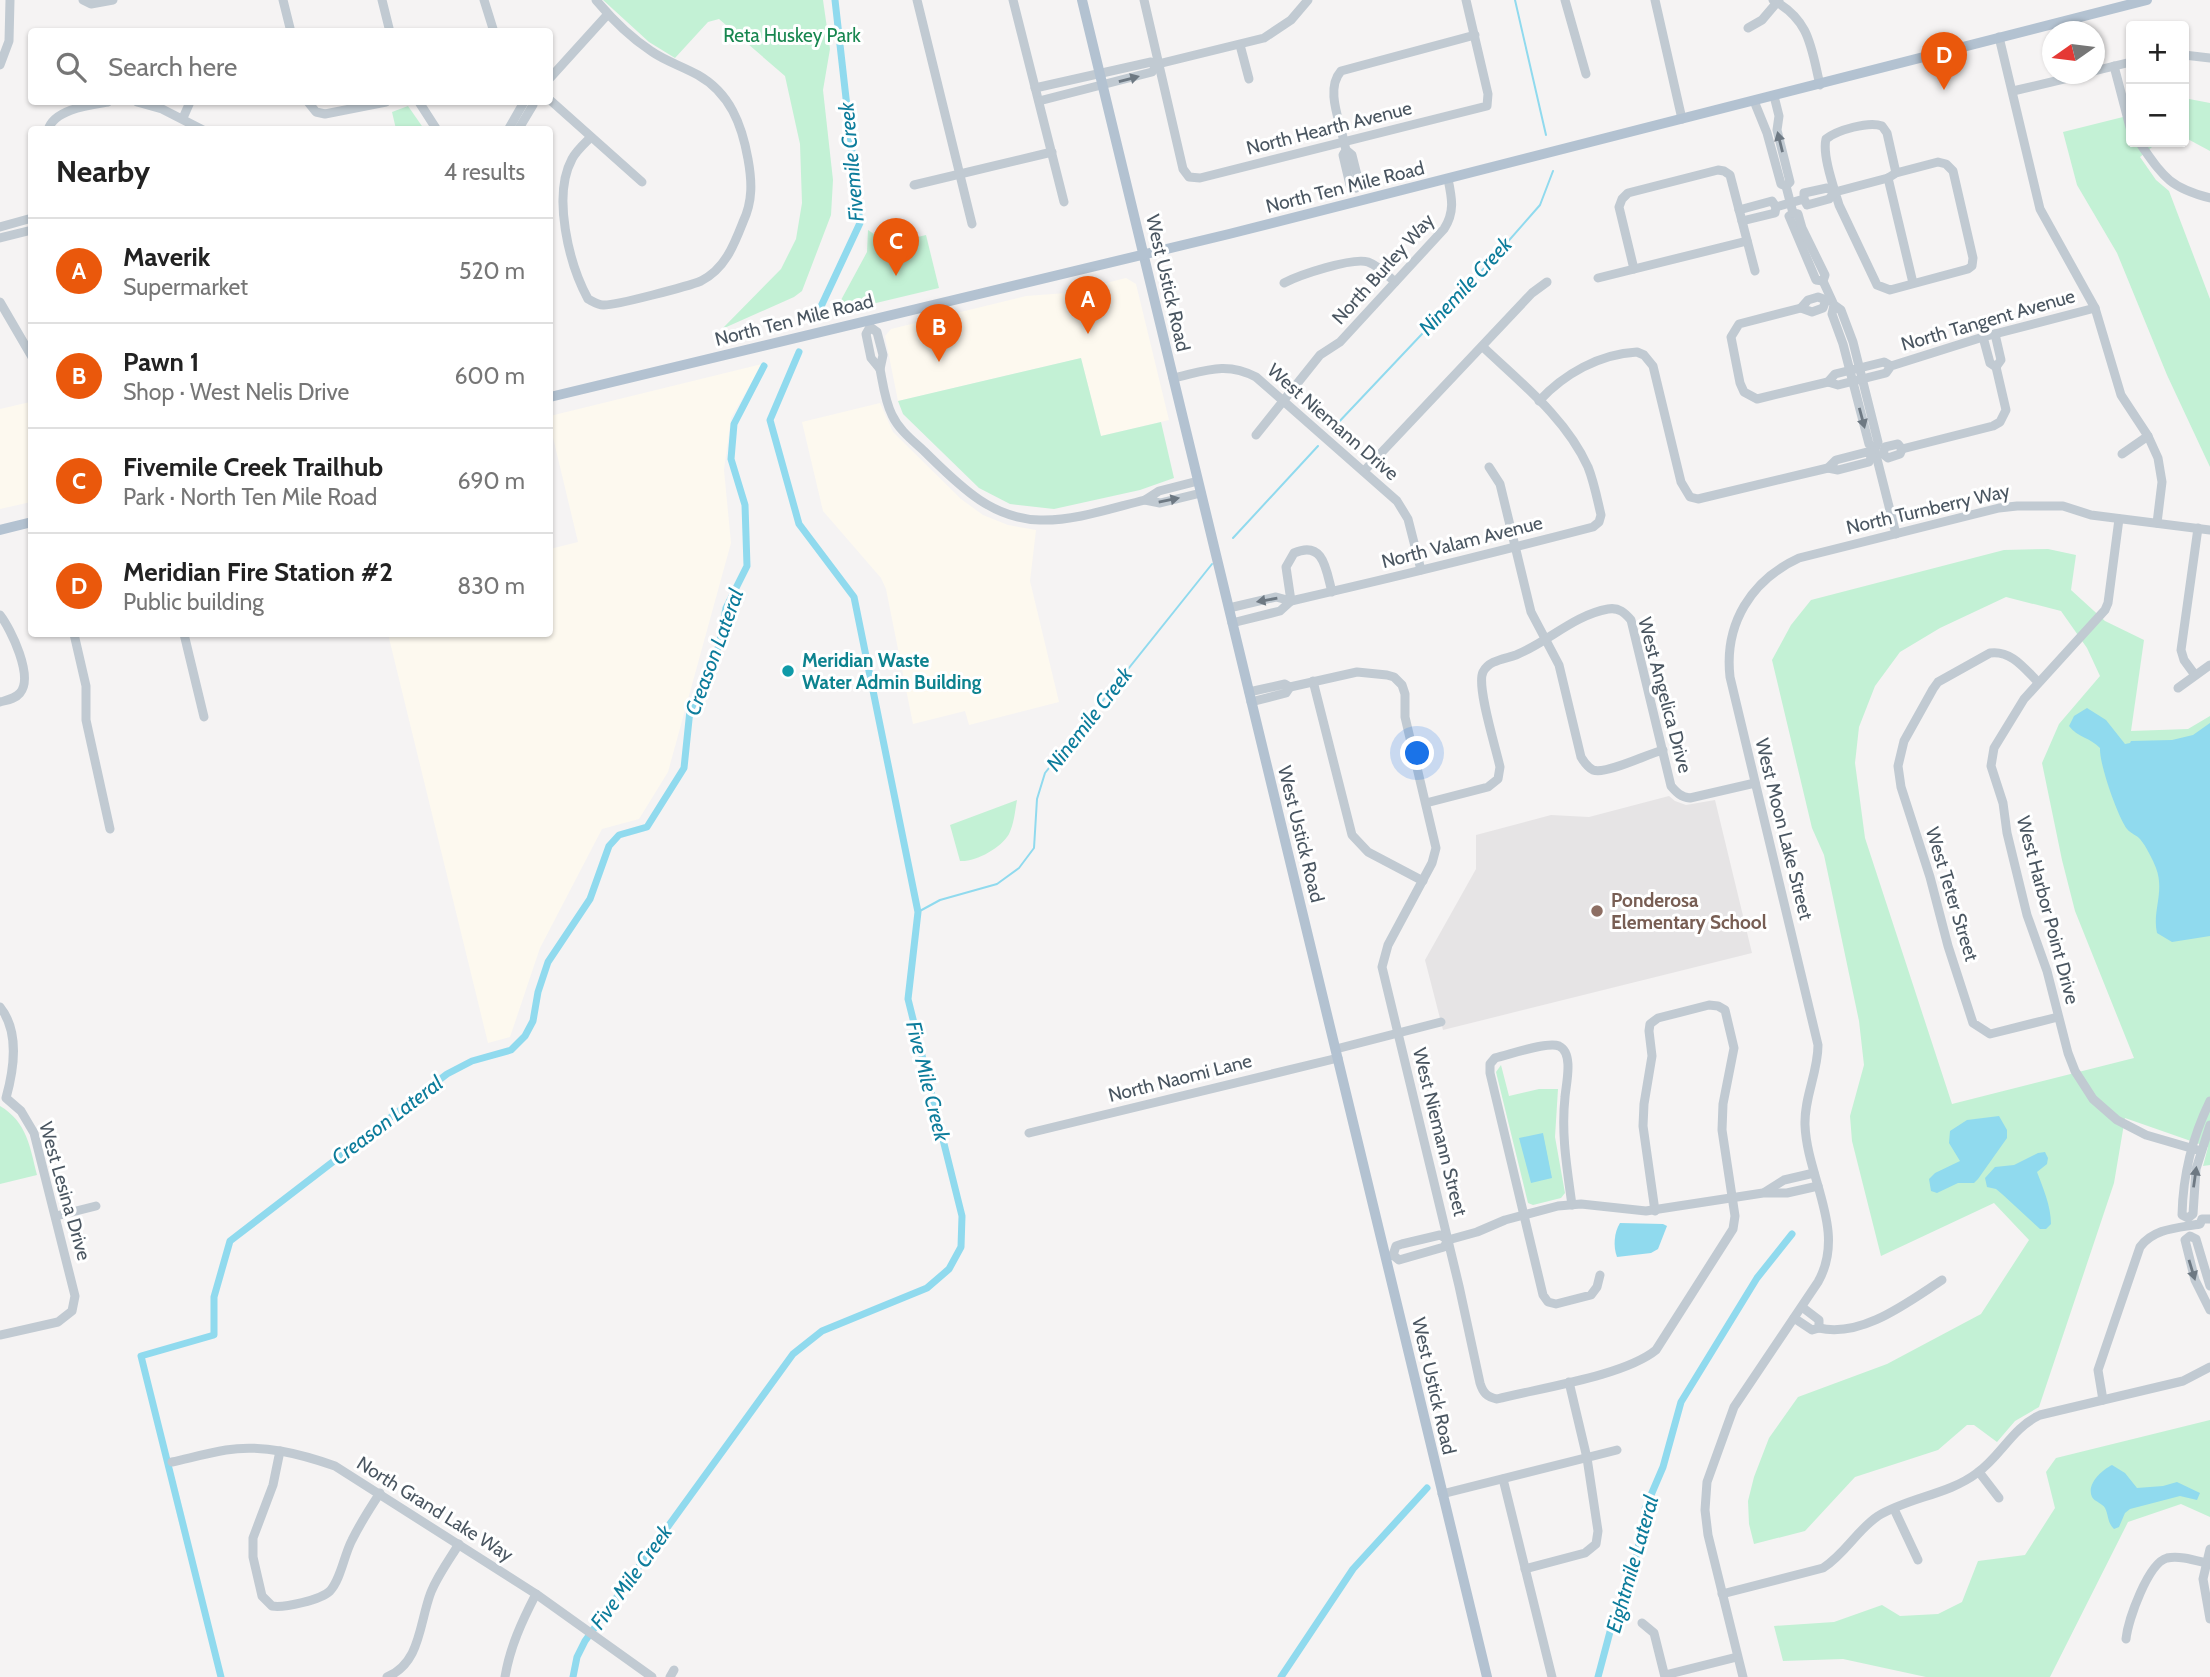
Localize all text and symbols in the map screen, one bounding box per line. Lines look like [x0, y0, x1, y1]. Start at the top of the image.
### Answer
north arrow [2042, 21, 2105, 84]
map controls [2126, 21, 2189, 147]
button: + [2126, 21, 2189, 84]
park label: Reta Huskey Park [723, 24, 861, 47]
search box [28, 28, 553, 105]
pin: D [1921, 32, 1967, 90]
icon: search [52, 48, 90, 86]
text: Search here [108, 51, 237, 83]
one-way arrow [1119, 73, 1140, 83]
button: − [2126, 84, 2189, 147]
street label: North Hearth Avenue [1244, 96, 1414, 160]
water label: Fivemile Creek [833, 100, 869, 223]
one-way arrow [1774, 131, 1785, 153]
text: Nearby [56, 153, 150, 190]
street label: North Ten Mile Road [1263, 156, 1427, 218]
text: 4 results [444, 158, 525, 186]
street label: North Burley Way [1327, 209, 1439, 329]
street label: West Ustick Road [1141, 212, 1195, 354]
pin: C [873, 218, 919, 276]
water label: Ninemile Creek [1413, 231, 1517, 340]
text: Maverik [123, 241, 210, 273]
text: A [72, 257, 86, 285]
text: 520 m [459, 257, 525, 285]
text: Supermarket [123, 273, 248, 301]
pin: A [1065, 276, 1111, 334]
street label: North Tangent Avenue [1898, 284, 2078, 356]
street label: North Ten Mile Road [712, 289, 876, 351]
pin: B [916, 304, 962, 362]
text: Pawn 1 [123, 346, 199, 378]
street label: West Niemann Drive [1263, 359, 1404, 485]
text: B [72, 362, 86, 390]
text: 600 m [454, 362, 525, 390]
text: Shop · West Nelis Drive [123, 378, 349, 406]
one-way arrow [1857, 407, 1868, 429]
text: Fivemile Creek Trailhub [123, 451, 383, 483]
text: C [72, 467, 86, 495]
text: 690 m [457, 467, 525, 495]
street label: North Turnberry Way [1844, 479, 2012, 539]
text: Park · North Ten Mile Road [123, 483, 377, 511]
one-way arrow [1159, 494, 1181, 505]
street label: North Valam Avenue [1379, 511, 1545, 573]
text: Meridian Fire Station #2 [123, 556, 393, 588]
text: D [71, 572, 87, 600]
text: 830 m [457, 572, 525, 600]
water label: Creason Lateral [680, 585, 748, 719]
text: Public building [123, 588, 264, 616]
one-way arrow [1256, 595, 1278, 606]
street label: West Angelica Drive [1633, 615, 1697, 776]
place label: Meridian Waste Water Admin Building [802, 649, 982, 694]
water label: Ninemile Creek [1041, 661, 1138, 776]
marker: Meridian Waste Water Admin Building [780, 663, 796, 679]
your location [1400, 736, 1434, 770]
street label: West Moon Lake Street [1750, 736, 1818, 923]
street label: West Ustick Road [1273, 763, 1329, 905]
street label: West Harbor Point Drive [2012, 813, 2084, 1007]
street label: West Teter Street [1921, 824, 1983, 964]
place label: Ponderosa Elementary School [1611, 889, 1767, 934]
marker: Ponderosa Elementary School [1589, 903, 1605, 919]
water label: Five Mile Creek [901, 1018, 955, 1145]
street label: West Niemann Street [1408, 1045, 1472, 1219]
street label: North Naomi Lane [1106, 1049, 1254, 1107]
water label: Creason Lateral [326, 1070, 448, 1170]
street label: West Lesina Drive [34, 1119, 96, 1263]
one-way arrow [2190, 1165, 2201, 1187]
one-way arrow [2187, 1259, 2198, 1280]
street label: West Ustick Road [1407, 1315, 1461, 1457]
street label: North Grand Lake Way [353, 1452, 518, 1567]
water label: Eightmile Lateral [1600, 1492, 1664, 1635]
water label: Five Mile Creek [585, 1519, 678, 1634]

